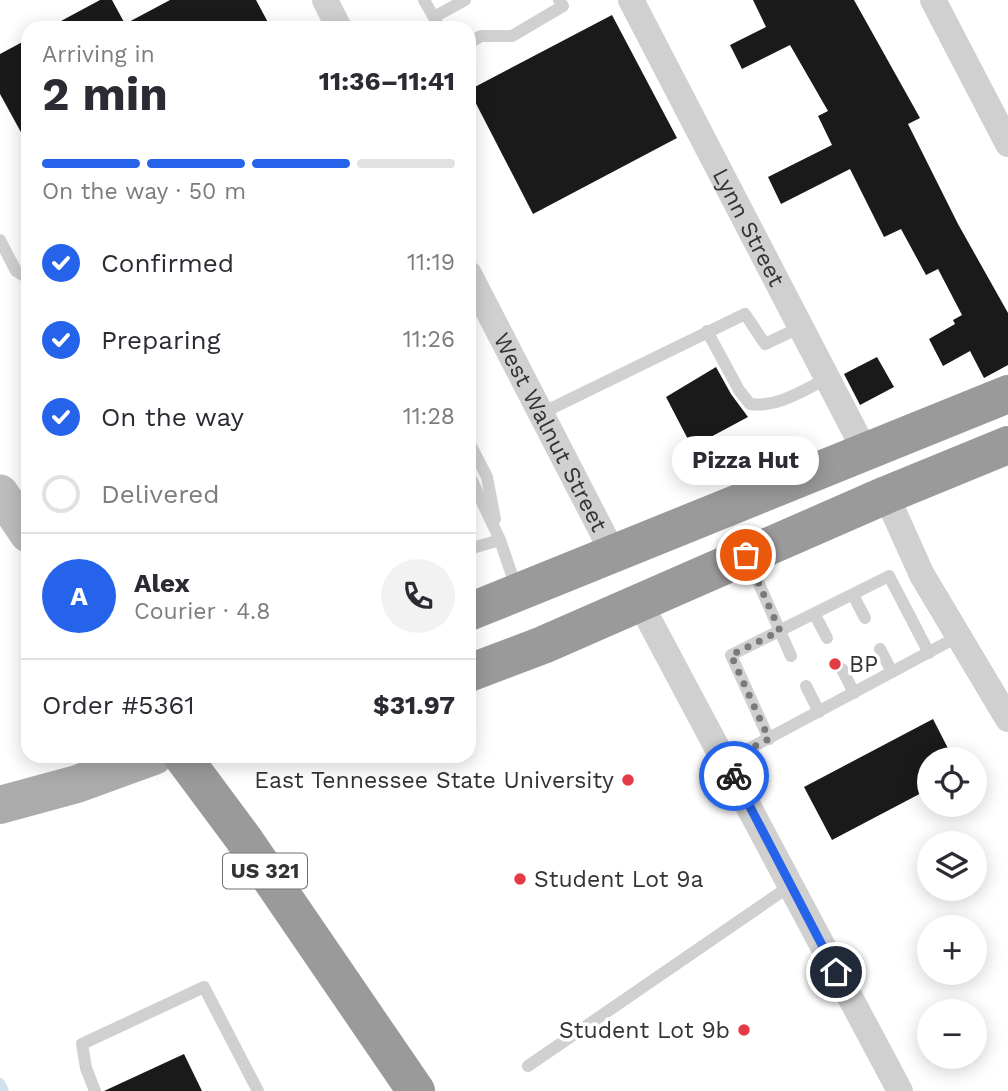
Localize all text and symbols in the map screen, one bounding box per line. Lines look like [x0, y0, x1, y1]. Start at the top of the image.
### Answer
text: Arriving in [42, 41, 155, 68]
text: 11:36–11:41 [319, 66, 455, 96]
text: 2 min [42, 67, 168, 121]
street label: Lynn Street [707, 164, 790, 291]
text: On the way · 50 m [42, 178, 246, 205]
icon: check [42, 244, 80, 282]
text: Confirmed [101, 248, 234, 278]
text: 11:19 [407, 249, 455, 276]
icon: check [42, 321, 80, 359]
text: Preparing [101, 325, 221, 355]
text: 11:26 [403, 326, 455, 353]
street label: West Walnut Street [488, 328, 613, 537]
icon: check [42, 398, 80, 436]
text: On the way [101, 402, 244, 432]
text: 11:28 [403, 403, 455, 430]
callout: Pizza Hut [672, 436, 820, 485]
text: Pizza Hut [692, 447, 799, 474]
text: Delivered [101, 479, 220, 509]
pin [716, 525, 776, 585]
icon: bag [727, 536, 765, 574]
button: phone [381, 559, 455, 633]
text: Alex [134, 568, 190, 598]
text: A [70, 581, 88, 611]
text: Courier · 4.8 [134, 598, 270, 625]
place label: BP [849, 651, 878, 678]
marker: BP [827, 656, 843, 672]
text: Order #5361 [42, 690, 195, 720]
text: $31.97 [373, 690, 455, 720]
courier [699, 741, 769, 811]
map controls [917, 747, 987, 1069]
button: locate [917, 747, 987, 817]
icon: bike [715, 757, 753, 795]
place label: East Tennessee State University [254, 767, 614, 794]
marker: East Tennessee State University [620, 772, 636, 788]
button: layers [917, 831, 987, 901]
road number: US 321 [223, 854, 307, 888]
place label: Student Lot 9a [534, 866, 704, 893]
marker: Student Lot 9a [512, 871, 528, 887]
button: + [917, 915, 987, 985]
pin [806, 942, 866, 1002]
icon: home [817, 953, 855, 991]
button: − [917, 999, 987, 1069]
place label: Student Lot 9b [559, 1017, 730, 1044]
marker: Student Lot 9b [736, 1022, 752, 1038]

